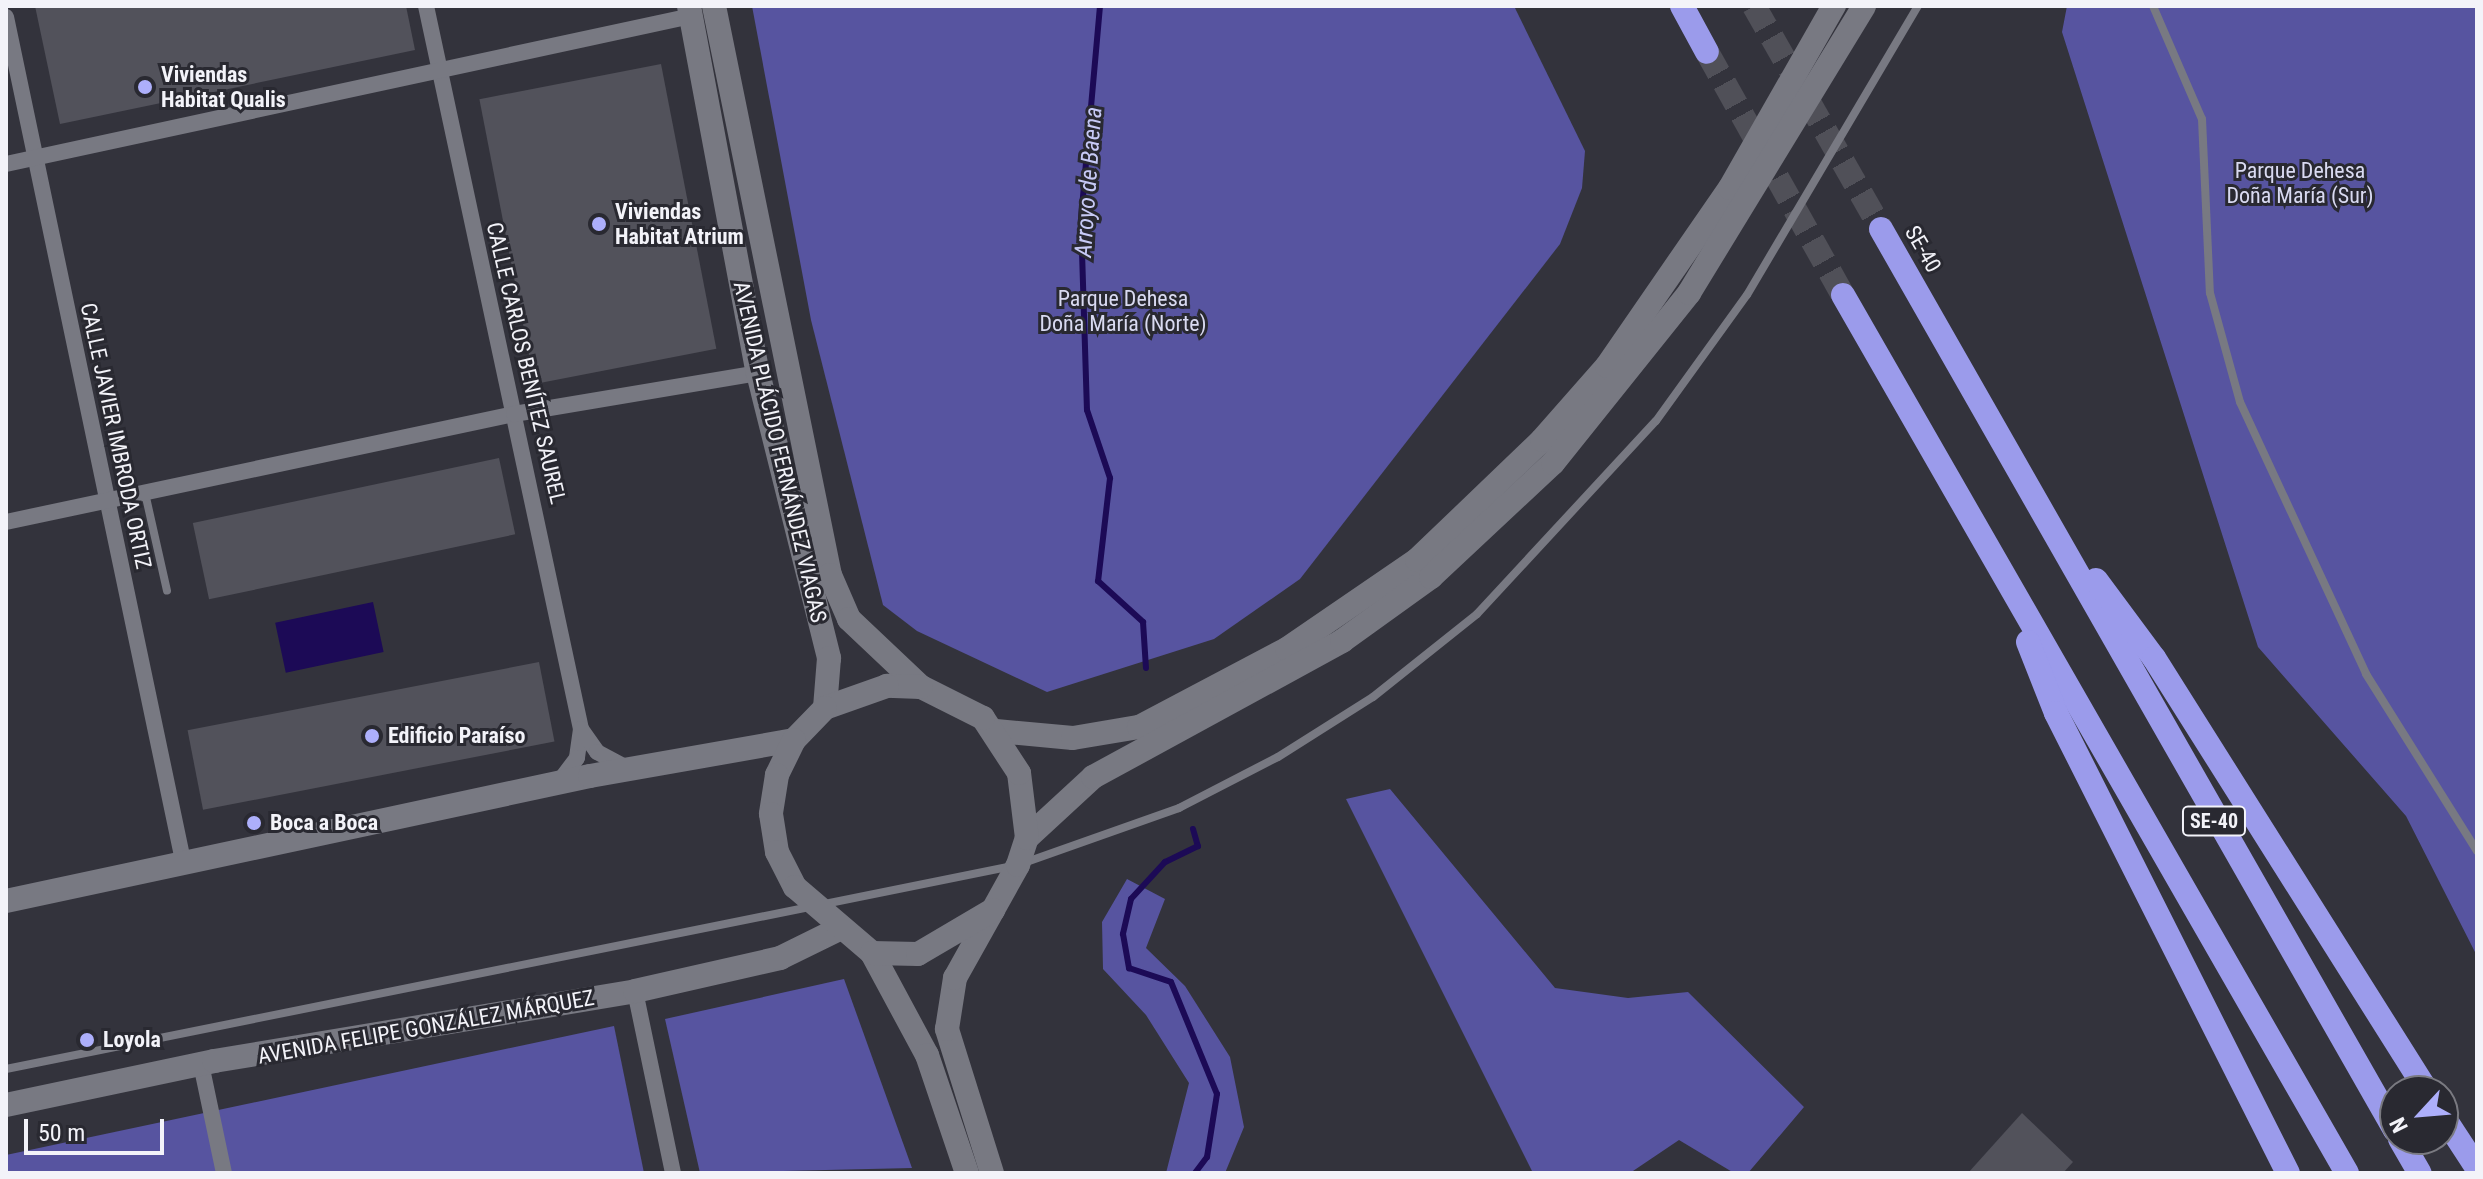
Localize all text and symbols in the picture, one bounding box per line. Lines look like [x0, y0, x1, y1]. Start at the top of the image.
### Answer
place label: Viviendas Habitat Qualis [161, 61, 286, 112]
marker: Viviendas Habitat Qualis [136, 78, 154, 96]
water label: Arroyo de Baena [1069, 106, 1109, 258]
park label: Parque Dehesa Doña María (Sur) [2226, 157, 2374, 208]
place label: Viviendas Habitat Atrium [615, 198, 744, 250]
marker: Viviendas Habitat Atrium [590, 215, 608, 233]
street label: CALLE CARLOS BENÍTEZ SAUREL [481, 220, 571, 506]
street label: SE-40 [1899, 221, 1947, 277]
street label: AVENIDA PLÁCIDO FERNÁNDEZ VIAGAS [728, 279, 832, 625]
park label: Parque Dehesa Doña María (Norte) [1039, 285, 1207, 336]
street label: CALLE JAVIER IMBRODA ORTIZ [75, 301, 157, 571]
place label: Edificio Paraíso [388, 723, 525, 749]
marker: Edificio Paraíso [363, 727, 381, 745]
road number: SE-40 [2180, 805, 2248, 837]
place label: Boca a Boca [270, 810, 378, 836]
marker: Boca a Boca [245, 814, 263, 832]
street label: AVENIDA FELIPE GONZÁLEZ MÁRQUEZ [256, 984, 596, 1070]
place label: Loyola [103, 1027, 161, 1053]
marker: Loyola [78, 1031, 96, 1049]
north arrow [2379, 1075, 2459, 1155]
scale bar [28, 1103, 168, 1153]
text: N [2385, 1113, 2413, 1136]
text: 50 m [38, 1119, 85, 1147]

